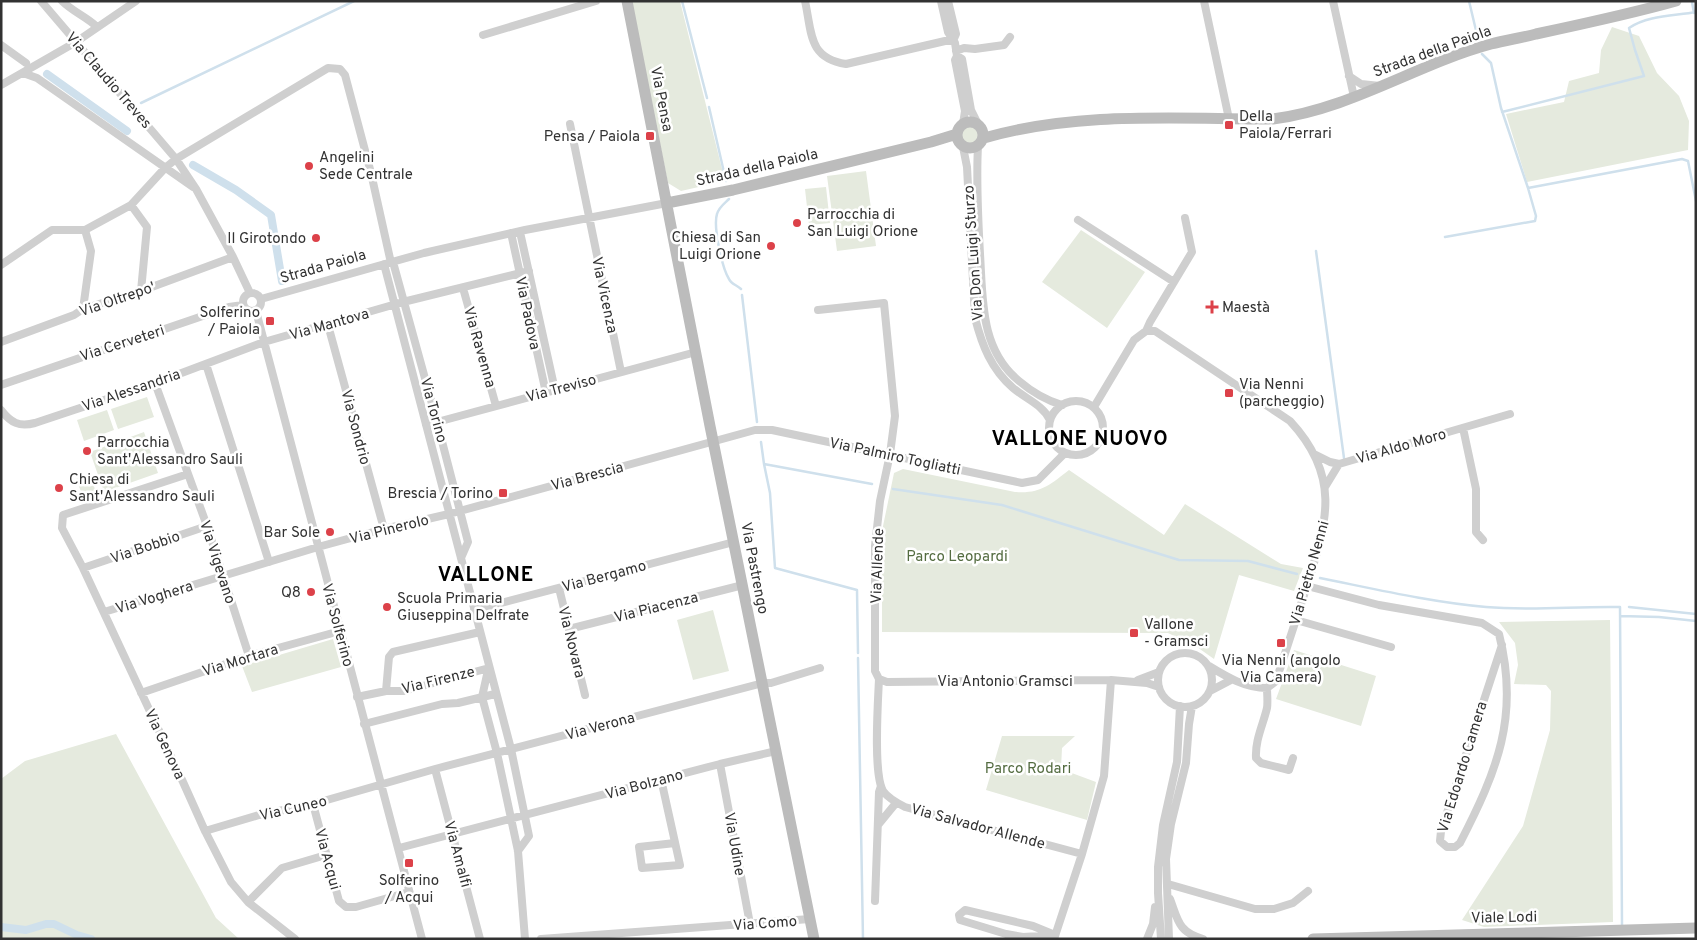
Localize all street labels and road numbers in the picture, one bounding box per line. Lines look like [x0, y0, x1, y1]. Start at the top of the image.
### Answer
street label: Strada della Paiola [1371, 22, 1494, 83]
street label: Via Claudio Treves [61, 29, 155, 133]
street label: Via Pensa [645, 65, 676, 133]
street label: Strada della Paiola [695, 145, 820, 192]
street label: Via Don Luigi Sturzo [960, 184, 989, 321]
street label: Strada Paiola [278, 246, 369, 289]
street label: Via Vicenza [586, 255, 621, 335]
street label: Via Padova [510, 275, 544, 352]
street label: Via Oltrepo' [77, 279, 158, 322]
street label: Via Mantova [287, 305, 371, 346]
street label: Via Ravenna [458, 305, 499, 390]
street label: Via Cerveteri [78, 322, 167, 367]
street label: Via Alessandria [80, 366, 183, 417]
street label: Via Treviso [524, 371, 599, 408]
street label: Via Torino [415, 376, 450, 445]
street label: Via Sondrio [335, 388, 374, 467]
street label: Via Aldo Moro [1354, 425, 1449, 469]
street label: Via Palmiro Togliatti [827, 434, 962, 481]
street label: Via Brescia [549, 459, 626, 496]
street label: Via Pinerolo [348, 511, 431, 550]
street label: Via Vigevano [194, 518, 239, 607]
street label: Via Pietro Nenni [1286, 519, 1335, 628]
street label: Via Pastrengo [735, 521, 772, 616]
street label: Via Bobbio [108, 528, 183, 569]
street label: Via Allende [868, 528, 889, 604]
street label: Via Bergamo [560, 557, 649, 598]
street label: Via Voghera [113, 578, 196, 619]
street label: Via Solferino [316, 582, 357, 669]
street label: Via Piacenza [612, 589, 700, 628]
street label: Via Novara [553, 605, 589, 680]
street label: Via Mortara [200, 641, 281, 682]
street label: Via Firenze [400, 663, 477, 700]
street label: Via Antonio Gramsci [937, 673, 1073, 692]
street label: Via Edoardo Camera [1434, 699, 1493, 836]
street label: Via Genova [139, 706, 188, 783]
street label: Via Verona [564, 709, 637, 746]
street label: Via Bolzano [603, 766, 685, 805]
street label: Via Cuneo [258, 792, 329, 826]
street label: Via Salvador Allende [908, 800, 1047, 855]
street label: Via Udine [719, 811, 748, 878]
street label: Via Amalfi [439, 819, 475, 890]
street label: Via Acqui [309, 827, 344, 892]
street label: Viale Lodi [1471, 908, 1537, 929]
street label: Via Como [732, 913, 798, 936]

